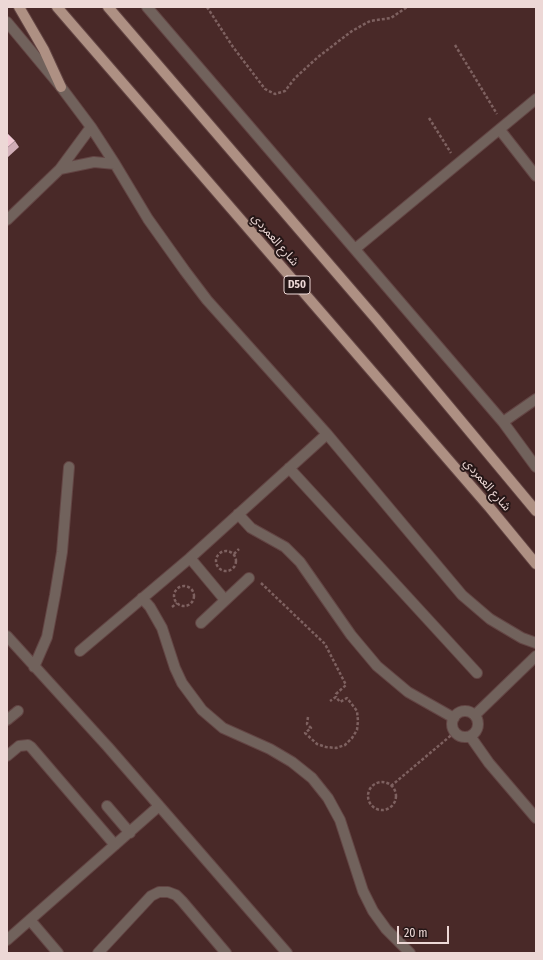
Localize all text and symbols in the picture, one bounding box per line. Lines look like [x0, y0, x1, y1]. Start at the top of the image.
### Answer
street label: شارع العمردي [248, 211, 302, 269]
road number: D50 [284, 276, 310, 294]
street label: شارع العمردي [460, 456, 514, 514]
scale bar [399, 918, 451, 944]
text: 20 m [404, 926, 428, 940]

